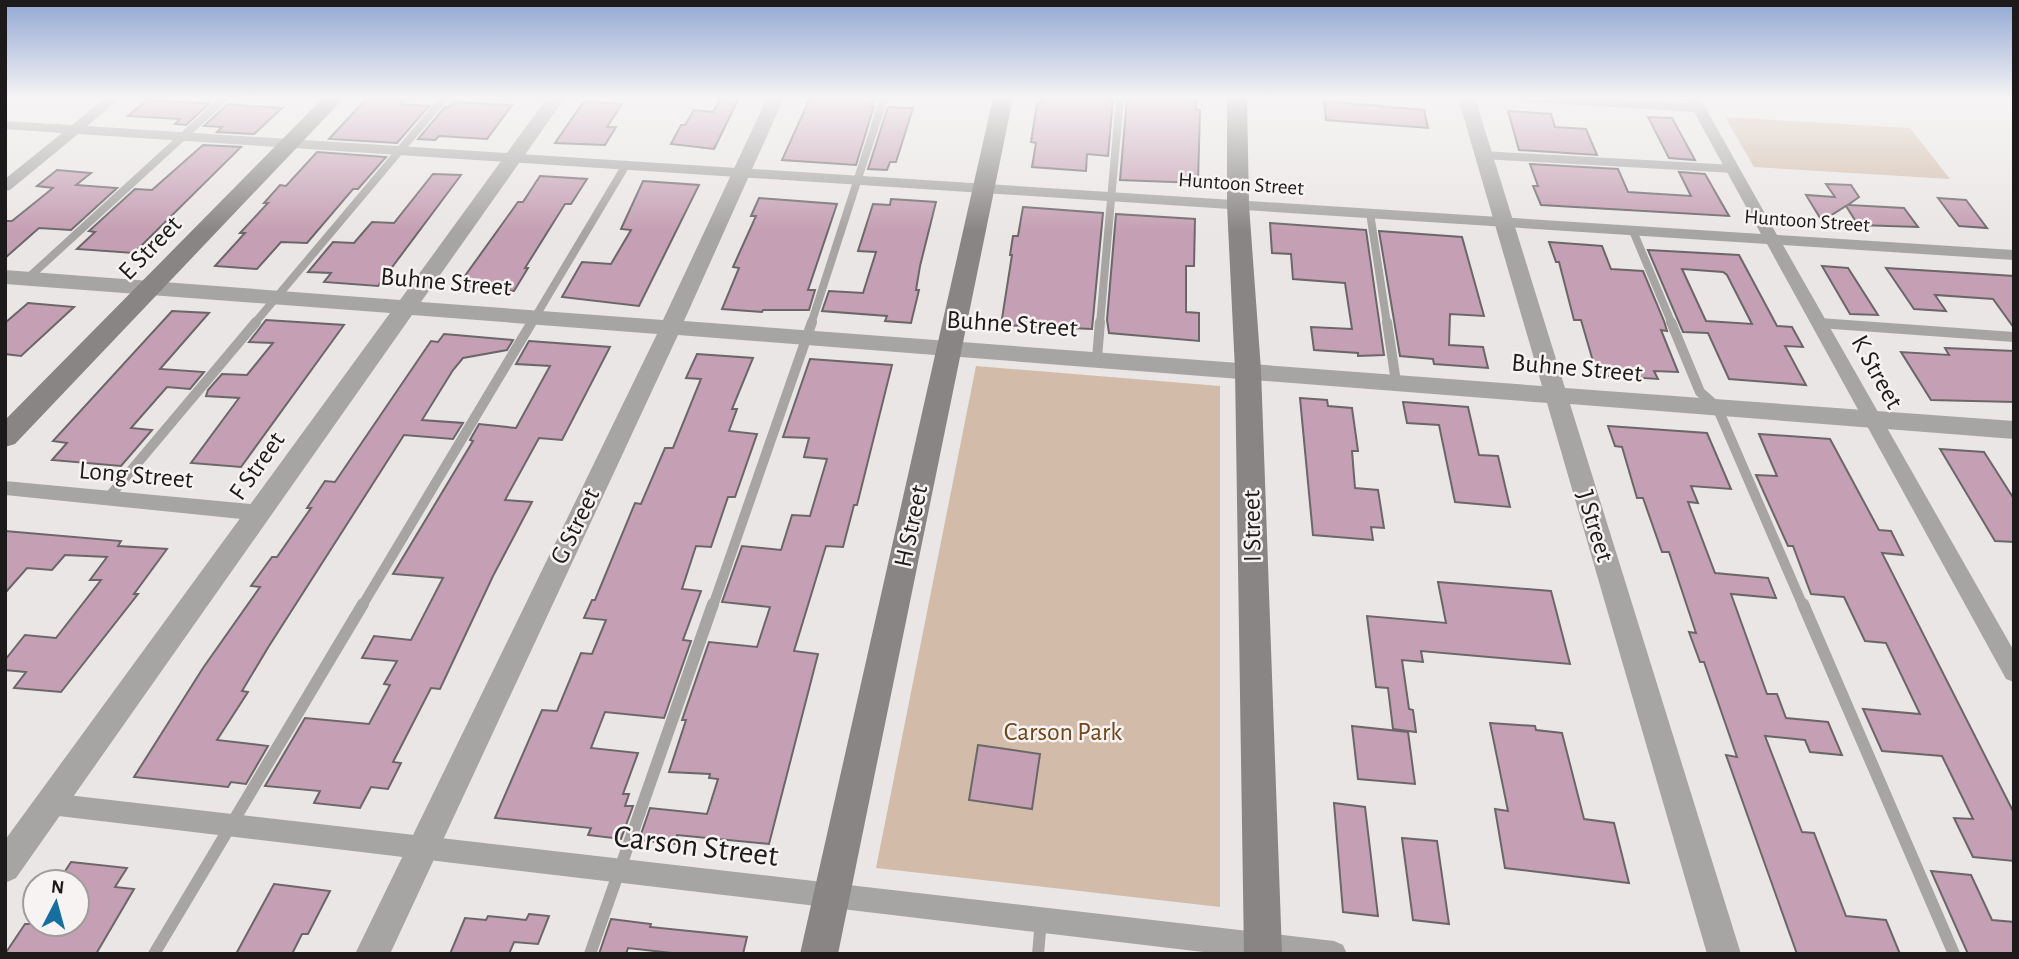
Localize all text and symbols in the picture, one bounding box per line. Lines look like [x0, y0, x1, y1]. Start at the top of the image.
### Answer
street label: Huntoon Street [1177, 169, 1305, 199]
street label: Huntoon Street [1743, 206, 1871, 236]
street label: E Street [114, 211, 186, 285]
street label: Buhne Street [379, 263, 513, 301]
street label: Buhne Street [946, 306, 1078, 342]
street label: K Street [1846, 331, 1908, 413]
street label: Buhne Street [1510, 349, 1644, 387]
street label: F Street [224, 427, 290, 505]
street label: Long Street [78, 457, 194, 493]
street label: H Street [890, 483, 932, 569]
street label: G Street [546, 484, 604, 568]
street label: J Street [1572, 487, 1618, 565]
street label: I Street [1238, 490, 1266, 562]
park label: Carson Park [1004, 719, 1122, 745]
street label: Carson Street [612, 820, 780, 872]
north arrow [21, 868, 91, 938]
text: N [50, 877, 65, 898]

